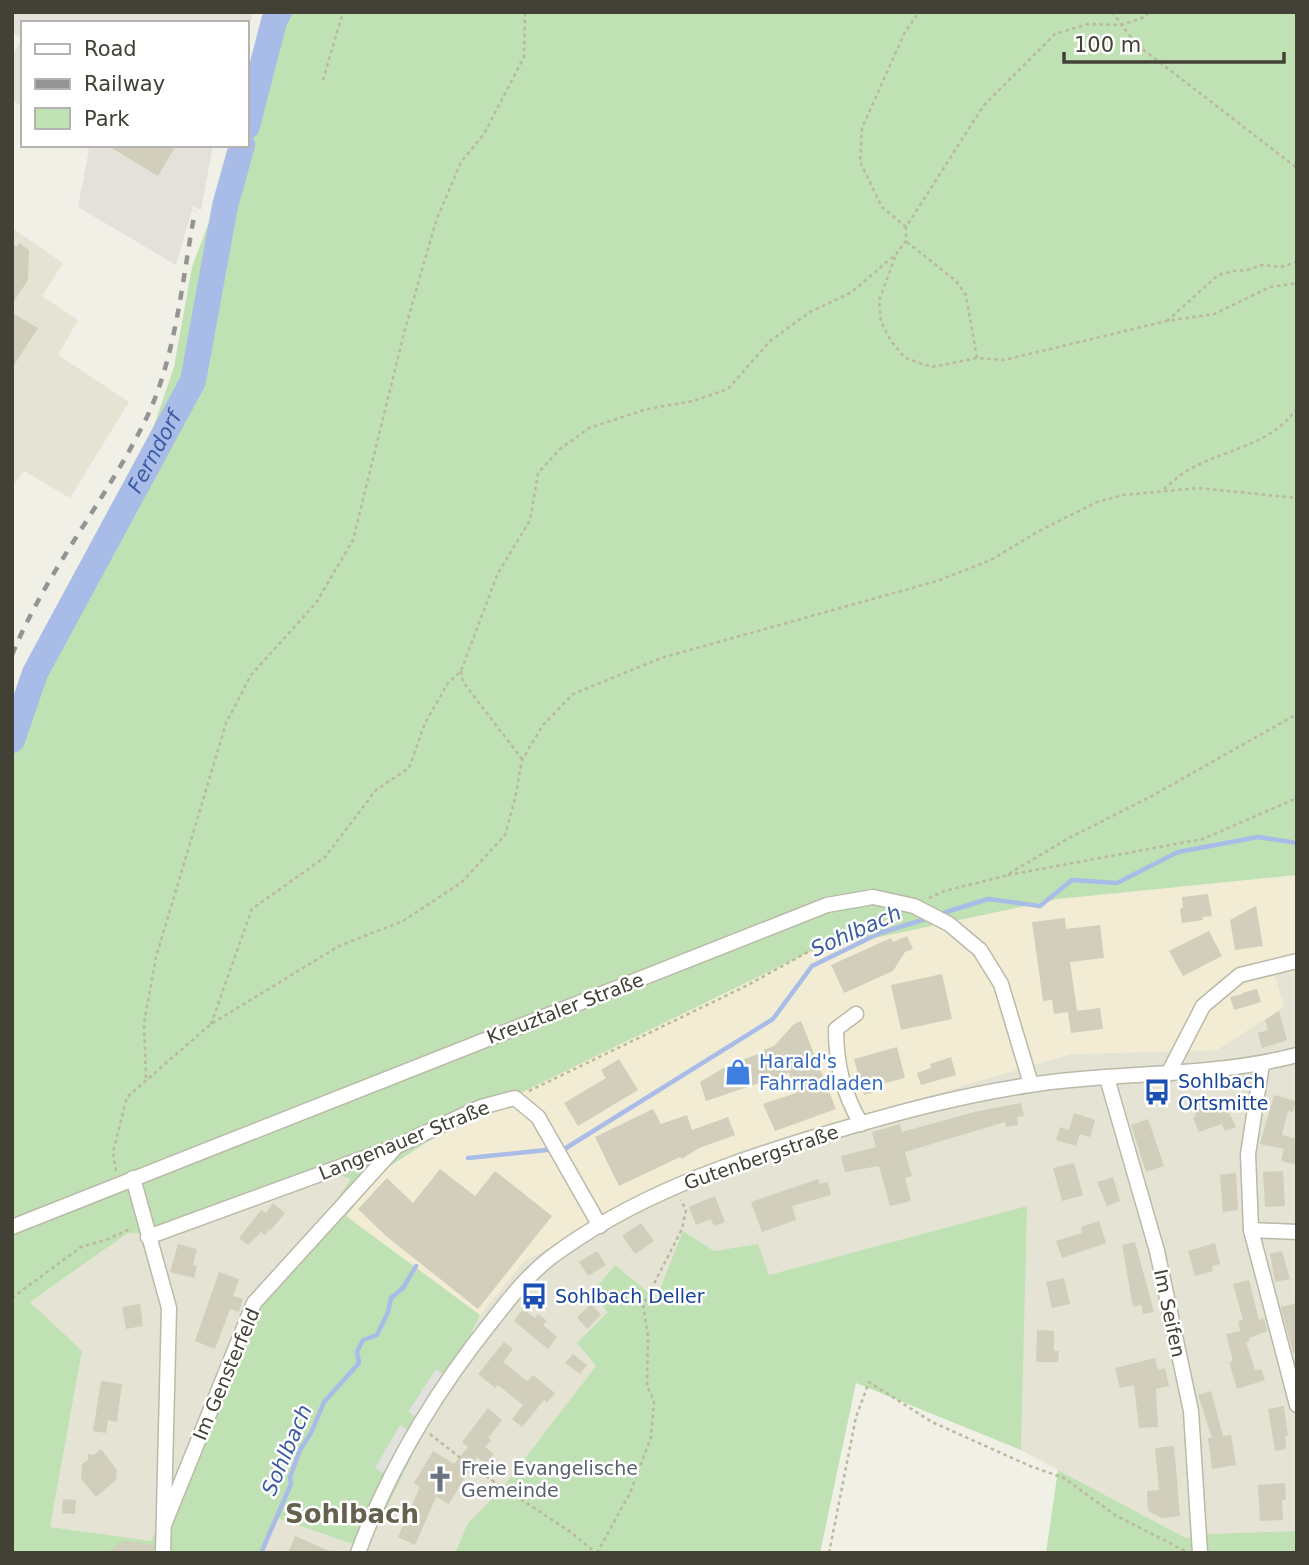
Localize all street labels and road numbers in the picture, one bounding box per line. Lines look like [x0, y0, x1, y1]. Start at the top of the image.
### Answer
street label: Kreuztaler Straße [484, 968, 646, 1048]
street label: Langenauer Straße [316, 1096, 492, 1184]
street label: Gutenbergstraße [681, 1120, 841, 1194]
street label: Im Seifen [1150, 1267, 1190, 1359]
street label: Im Gensterfeld [188, 1305, 264, 1443]

